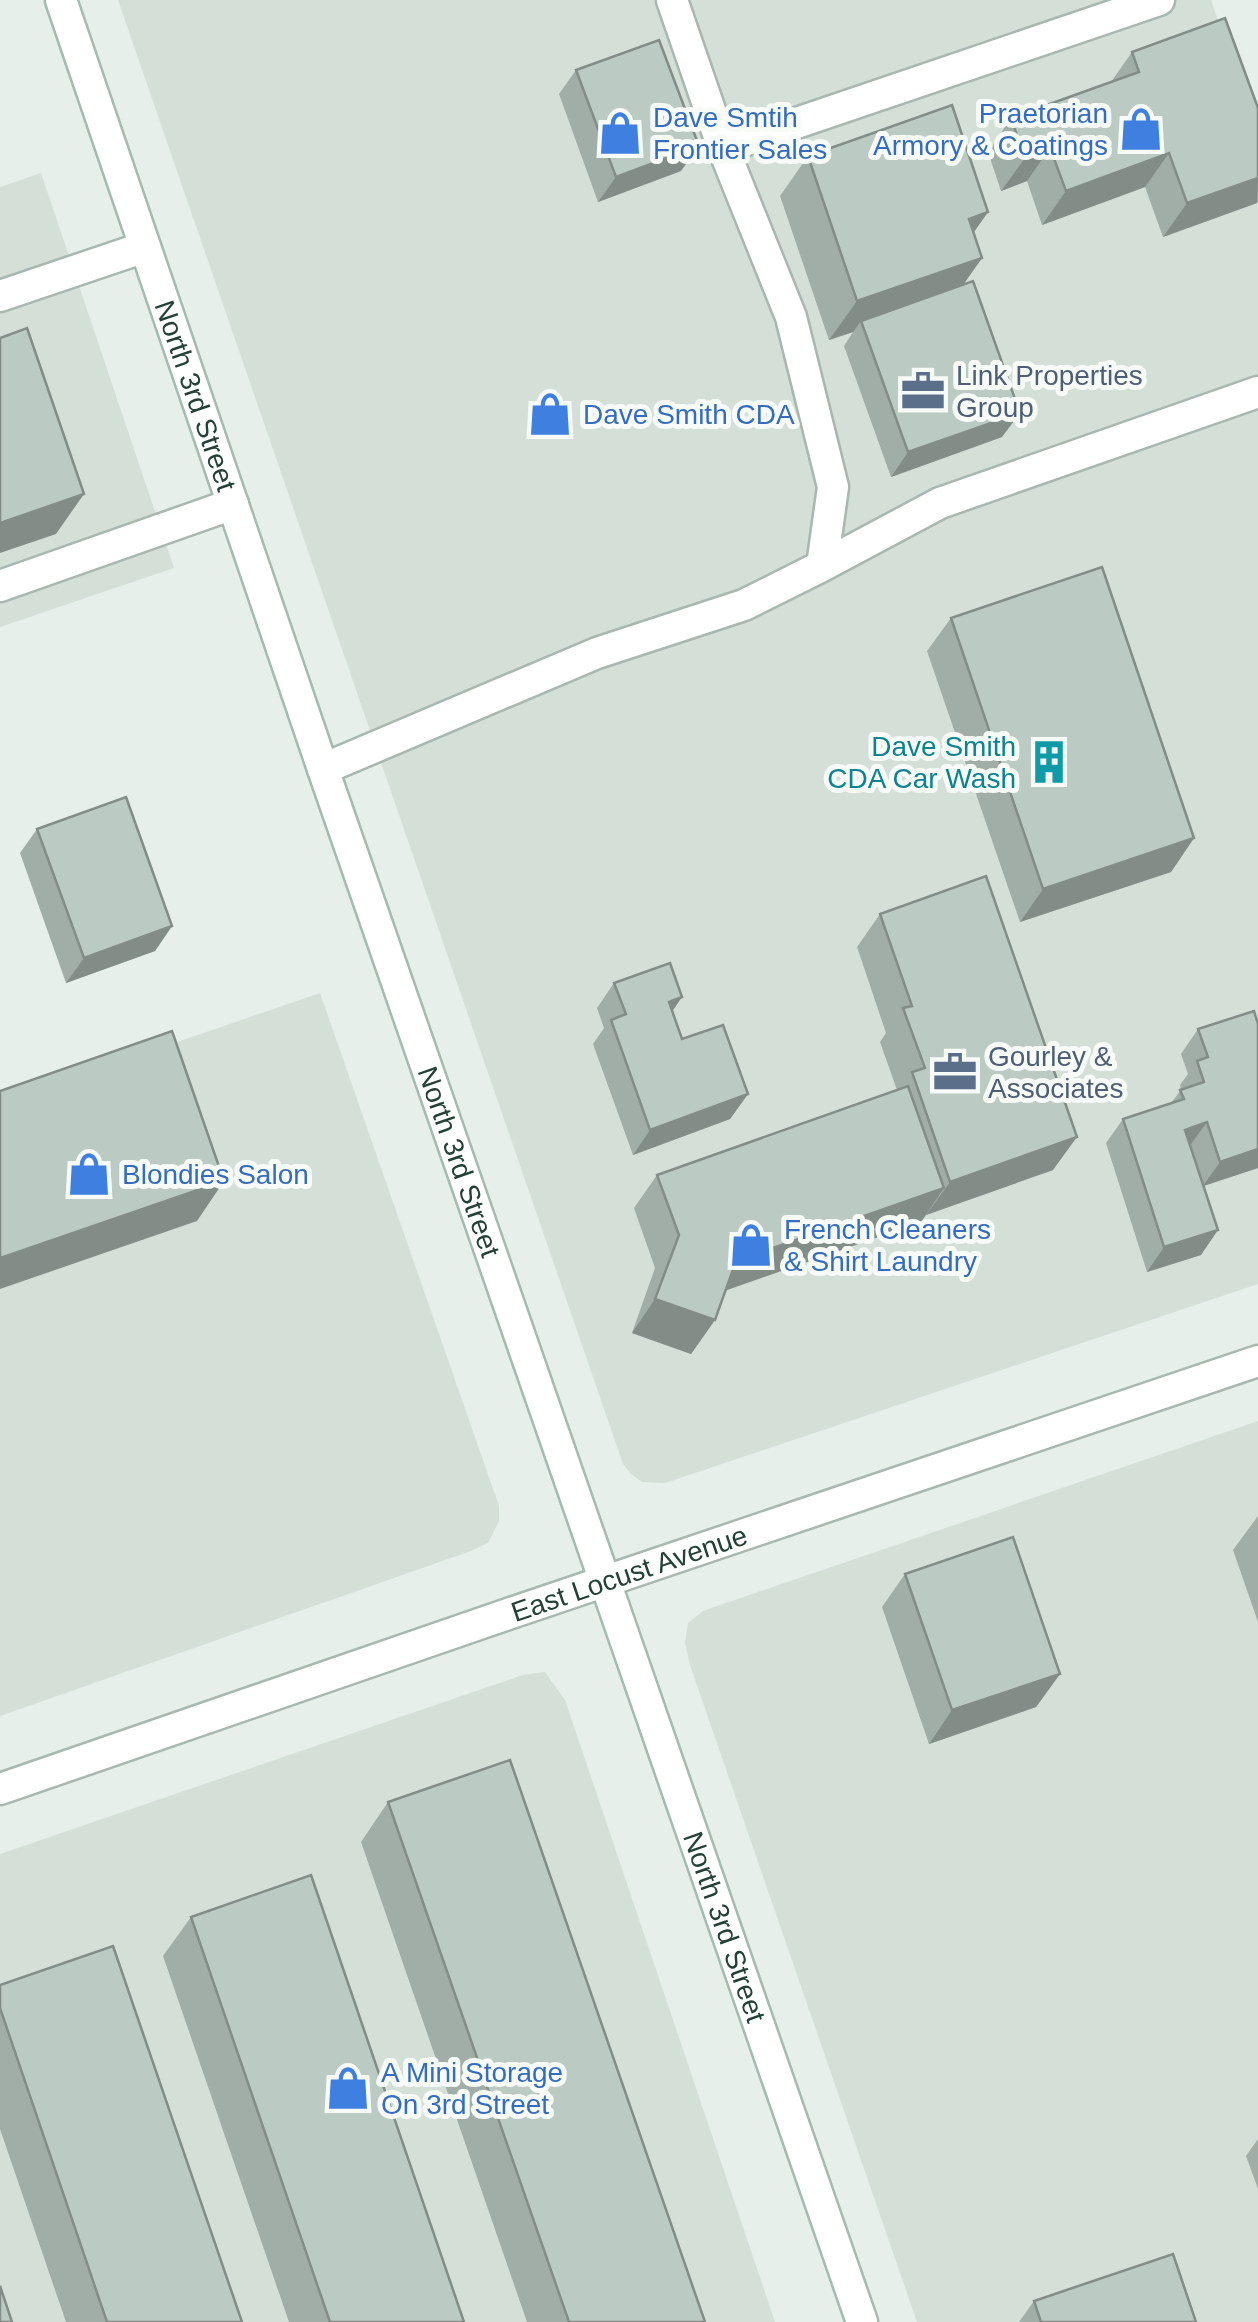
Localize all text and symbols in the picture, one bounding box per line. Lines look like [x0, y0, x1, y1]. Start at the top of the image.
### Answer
place label: Praetorian Armory & Coatings [873, 98, 1108, 161]
place label: Dave Smtih Frontier Sales [653, 102, 827, 165]
shop icon: Praetorian Armory & Coatings [1117, 105, 1165, 153]
shop icon: Dave Smtih Frontier Sales [596, 109, 644, 157]
street label: North 3rd Street [149, 297, 242, 495]
place label: Link Properties Group [956, 360, 1143, 423]
office icon: Link Properties Group [899, 367, 947, 415]
shop icon: Dave Smith CDA [526, 390, 574, 438]
place label: Dave Smith CDA [583, 399, 795, 430]
place label: Dave Smith CDA Car Wash [827, 731, 1016, 794]
building icon: Dave Smith CDA Car Wash [1025, 738, 1073, 786]
place label: Gourley & Associates [988, 1041, 1123, 1104]
office icon: Gourley & Associates [931, 1048, 979, 1096]
street label: North 3rd Street [411, 1063, 506, 1261]
shop icon: Blondies Salon [65, 1150, 113, 1198]
place label: Blondies Salon [122, 1159, 309, 1190]
place label: French Cleaners & Shirt Laundry [784, 1214, 991, 1277]
shop icon: French Cleaners & Shirt Laundry [727, 1221, 775, 1269]
street label: East Locust Avenue [507, 1519, 751, 1628]
street label: North 3rd Street [677, 1828, 772, 2026]
place label: A Mini Storage On 3rd Street [381, 2057, 563, 2120]
shop icon: A Mini Storage On 3rd Street [324, 2064, 372, 2112]

